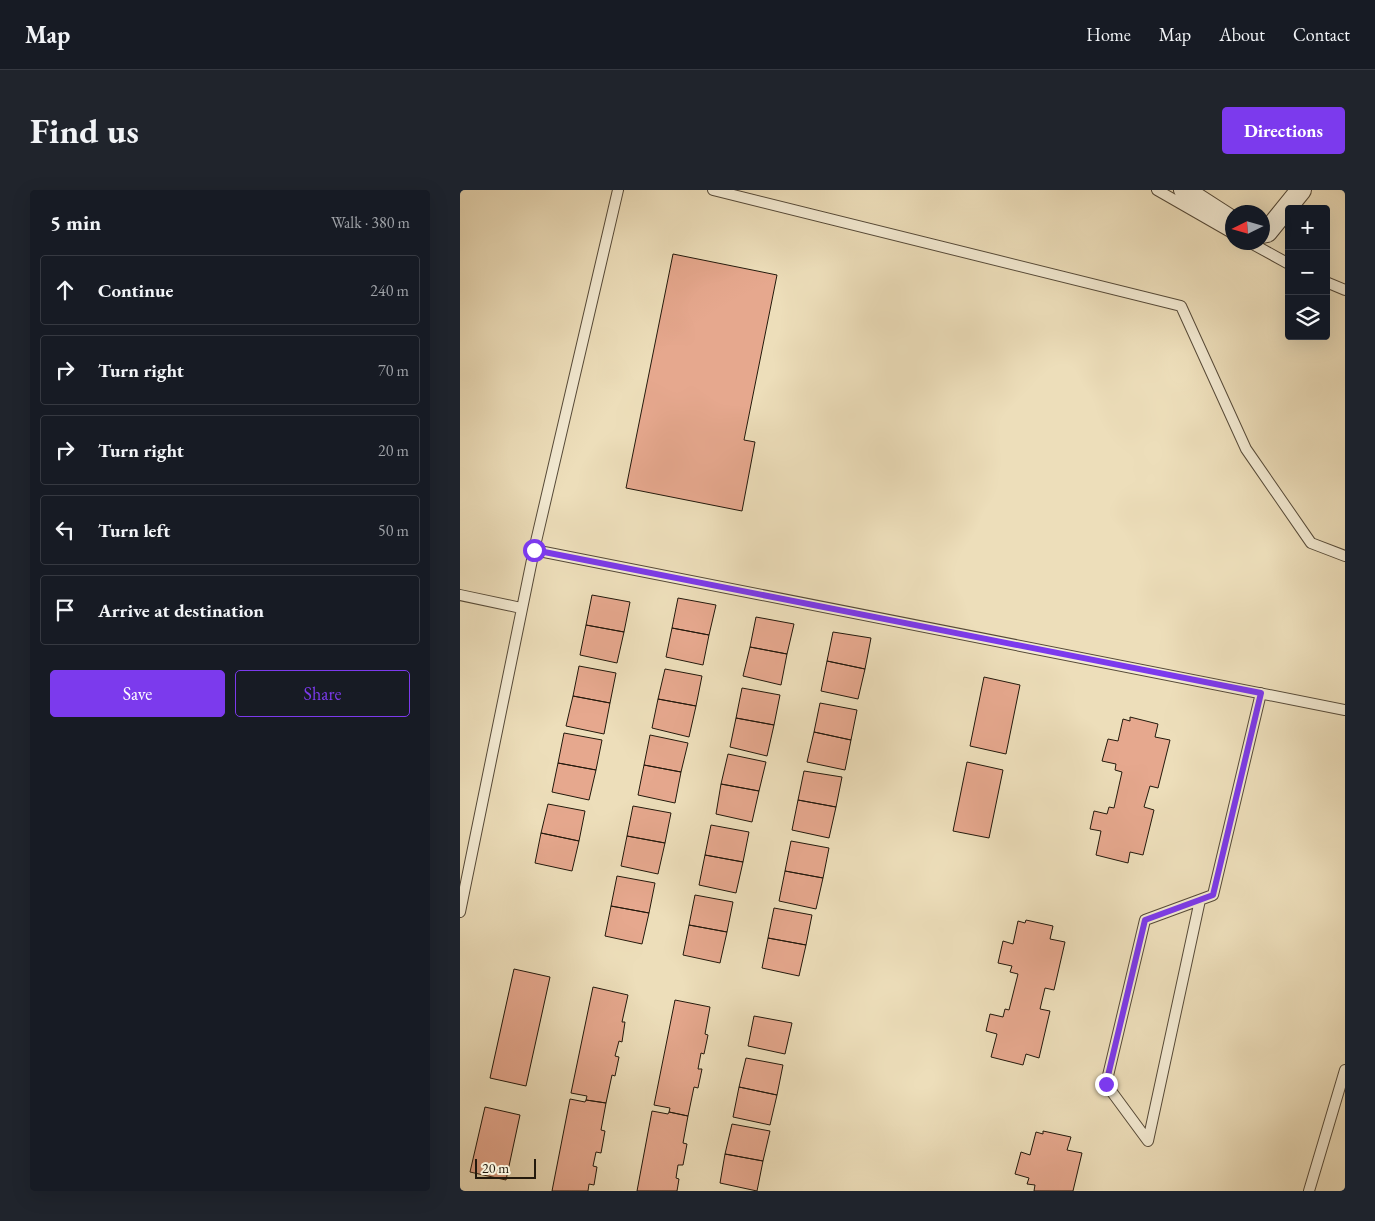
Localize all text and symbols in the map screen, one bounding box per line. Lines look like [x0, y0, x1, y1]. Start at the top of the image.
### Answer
text: Map [25, 19, 70, 50]
text: Home [1086, 23, 1131, 46]
text: Map [1159, 23, 1191, 46]
text: About [1219, 23, 1265, 46]
text: Contact [1293, 23, 1350, 46]
button: Directions [1222, 107, 1345, 154]
text: Find us [30, 108, 139, 153]
north arrow [1225, 205, 1270, 250]
map controls [1285, 205, 1330, 340]
button: + [1285, 205, 1330, 250]
text: 5 min [50, 209, 101, 236]
text: Walk · 380 m [331, 212, 410, 233]
button: − [1285, 250, 1330, 295]
icon: ahead [51, 276, 79, 304]
text: Continue [98, 278, 173, 303]
text: 240 m [370, 280, 409, 301]
button: layers [1285, 295, 1330, 340]
icon: right [51, 356, 79, 384]
text: Turn right [98, 358, 184, 383]
text: 70 m [378, 360, 409, 381]
icon: right [51, 436, 79, 464]
text: Turn right [98, 438, 184, 463]
text: 20 m [378, 440, 409, 461]
icon: left [51, 516, 79, 544]
text: Turn left [98, 518, 170, 543]
text: 50 m [378, 520, 409, 541]
route start [523, 539, 546, 562]
icon: arrive [51, 596, 79, 624]
text: Arrive at destination [98, 598, 264, 623]
button: Save [50, 670, 225, 717]
button: Share [235, 670, 410, 717]
route end [1095, 1073, 1118, 1096]
scale bar [475, 1156, 536, 1179]
text: 20 m [482, 1159, 509, 1177]

